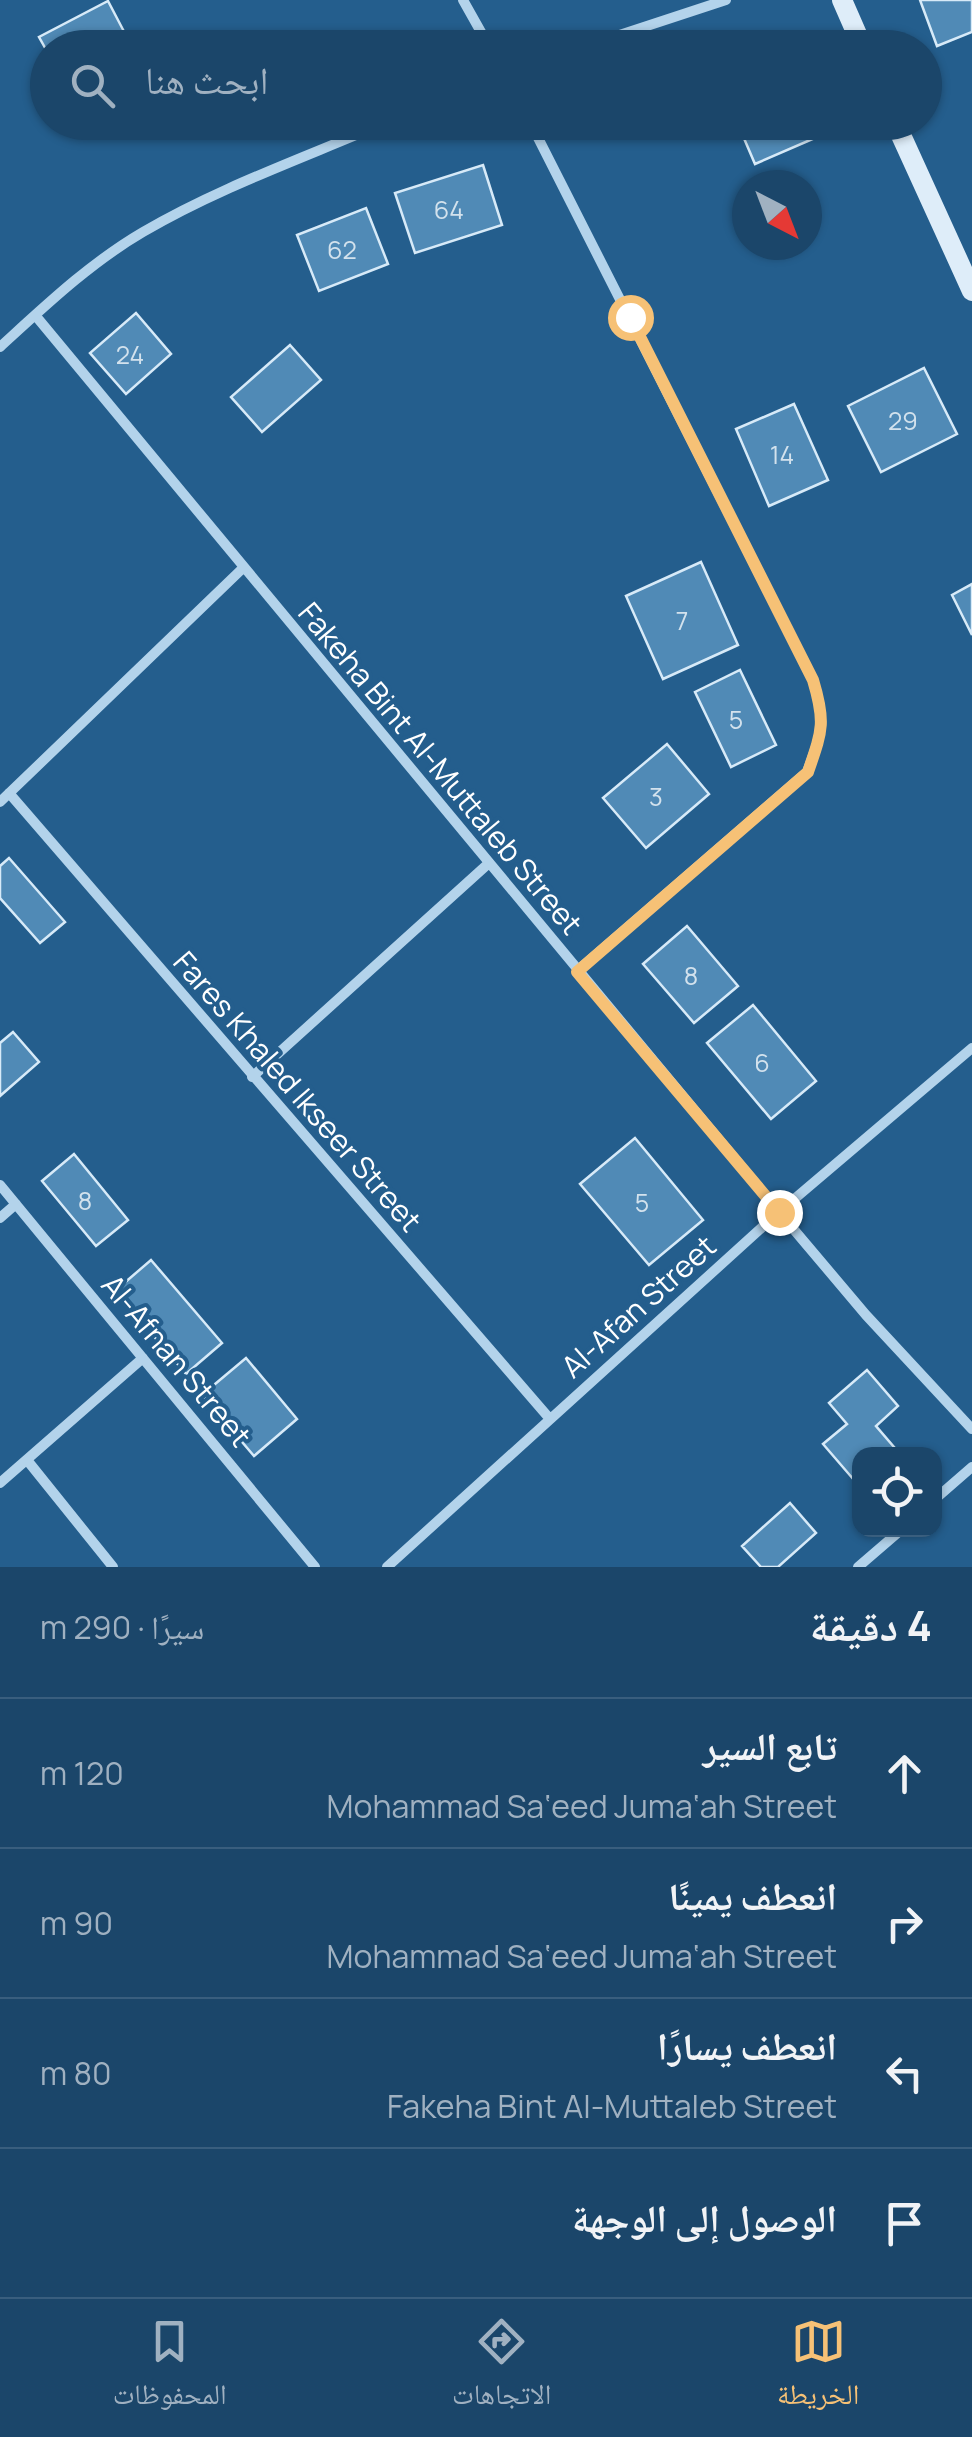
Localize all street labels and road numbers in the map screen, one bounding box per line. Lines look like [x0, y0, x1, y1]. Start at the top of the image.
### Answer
street label: Fakeha Bint Al-Muttaleb Street [290, 593, 592, 943]
street label: Fares Khaled Ikseer Street [165, 942, 431, 1240]
street label: Al-Afan Street [552, 1226, 724, 1386]
street label: Al-Afnan Street [93, 1265, 261, 1455]

